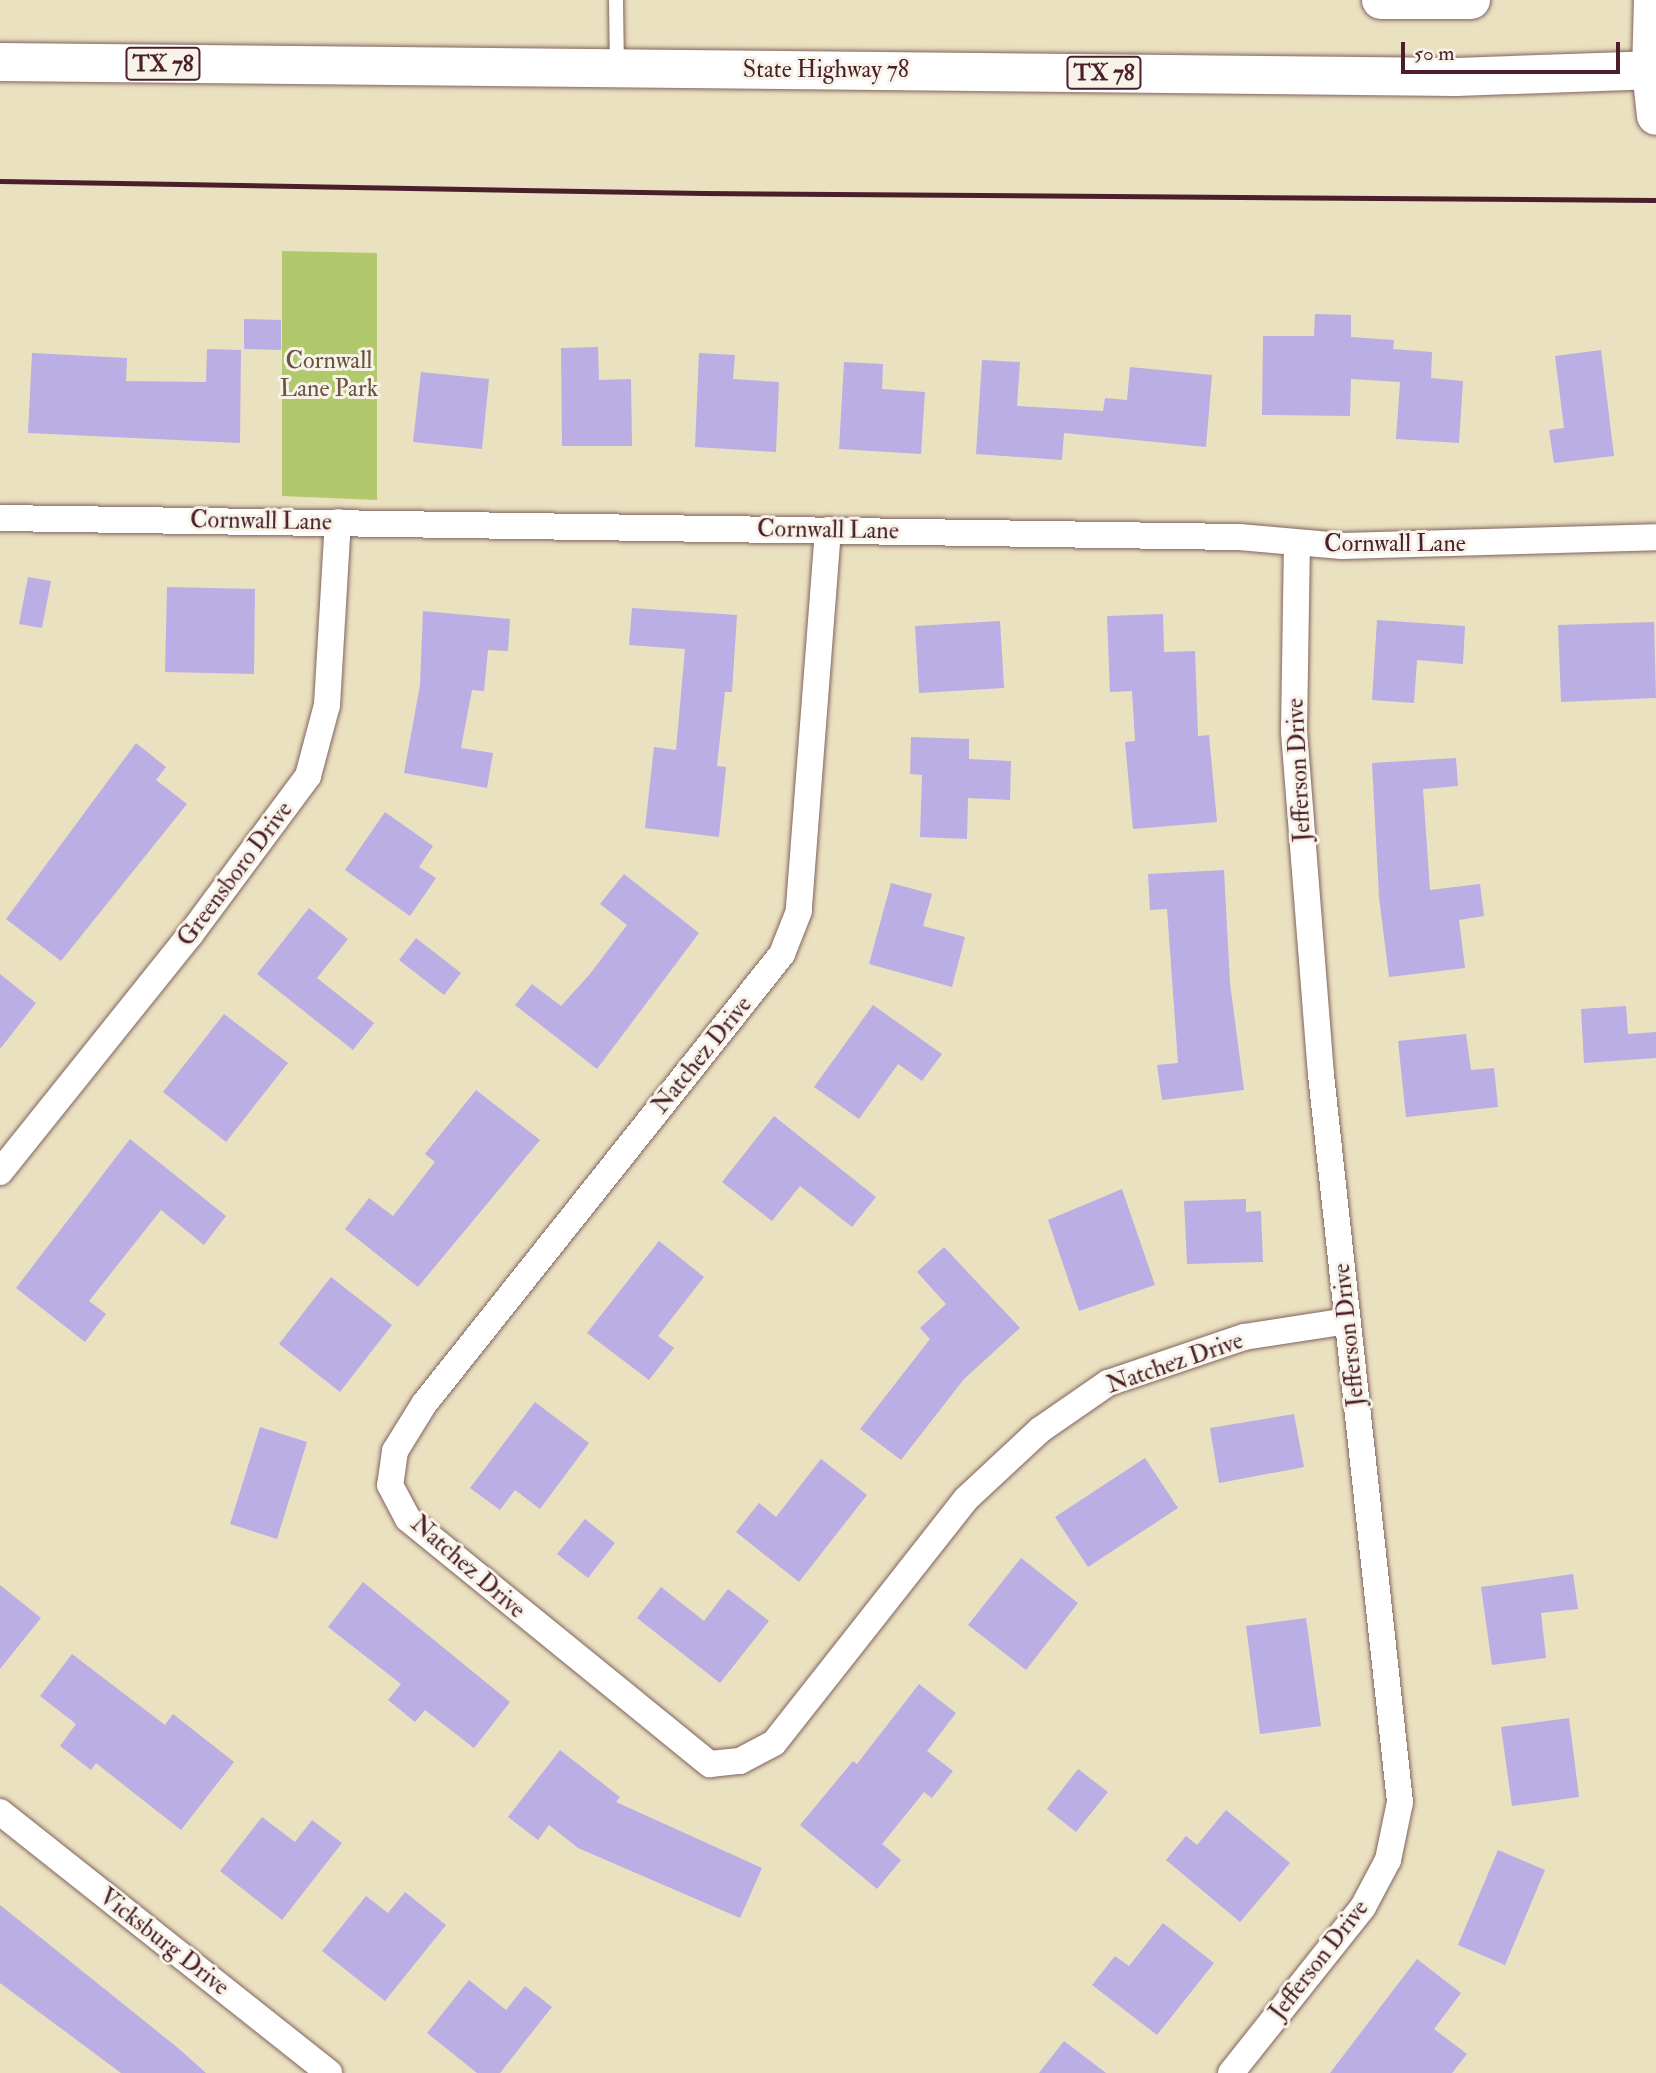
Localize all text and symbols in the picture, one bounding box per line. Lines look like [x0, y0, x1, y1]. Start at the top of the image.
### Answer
scale bar [1404, 28, 1623, 72]
text: 50 m [1414, 40, 1455, 67]
road number: TX 78 [124, 44, 202, 83]
road number: TX 78 [1066, 54, 1142, 92]
street label: State Highway 78 [743, 56, 909, 84]
park label: Cornwall Lane Park [280, 347, 378, 403]
street label: Cornwall Lane [190, 505, 332, 537]
street label: Cornwall Lane [757, 514, 899, 546]
street label: Cornwall Lane [1324, 530, 1466, 558]
street label: Jefferson Drive [1281, 697, 1317, 843]
street label: Greensboro Drive [171, 796, 299, 952]
street label: Natchez Drive [646, 991, 758, 1119]
street label: Jefferson Drive [1327, 1262, 1371, 1408]
street label: Natchez Drive [1103, 1326, 1247, 1400]
street label: Natchez Drive [405, 1509, 531, 1625]
street label: Vicksburg Drive [93, 1882, 235, 2002]
street label: Jefferson Drive [1263, 1894, 1375, 2026]

